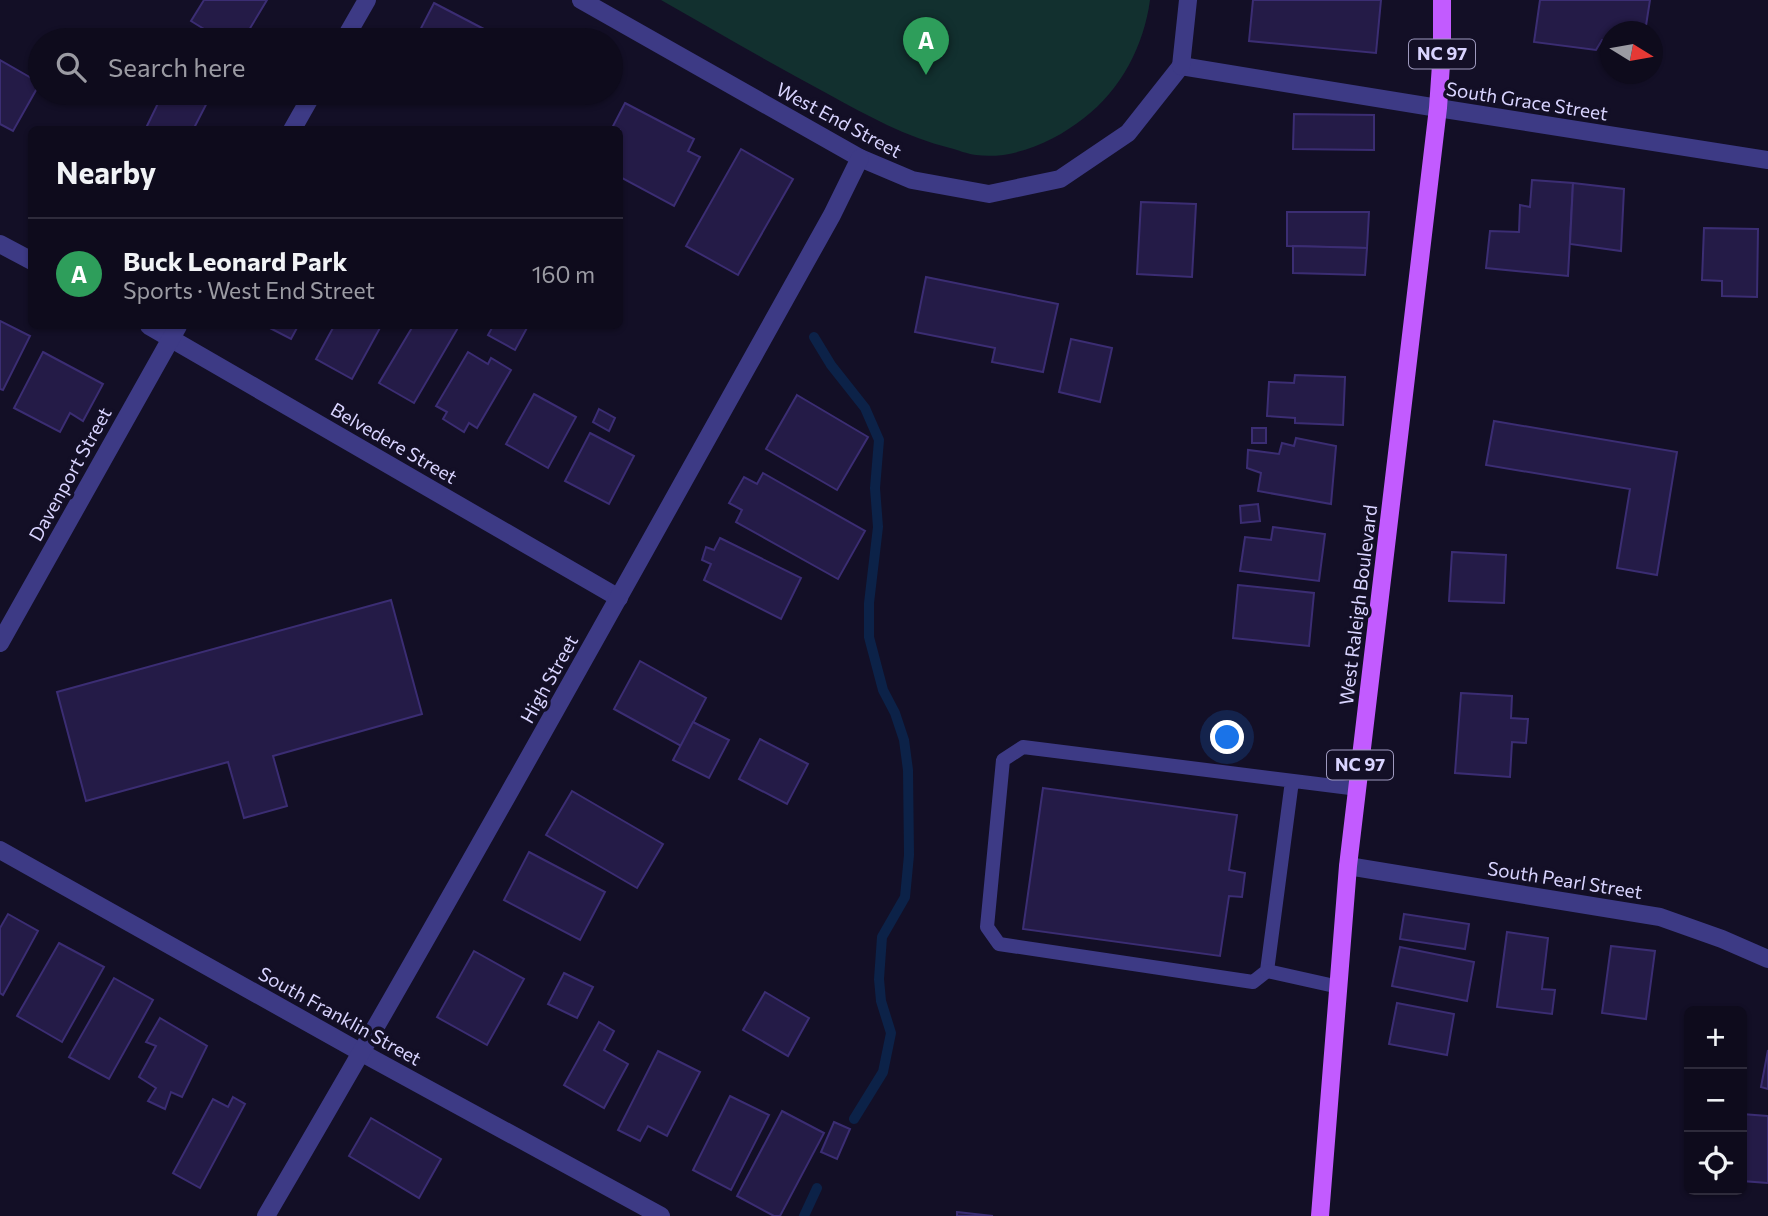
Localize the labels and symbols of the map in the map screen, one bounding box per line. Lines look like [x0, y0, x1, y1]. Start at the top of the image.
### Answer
pin: A [903, 17, 949, 75]
north arrow [1600, 21, 1663, 84]
road number: NC 97 [1409, 40, 1475, 68]
street label: South Grace Street [1445, 76, 1610, 125]
street label: West End Street [773, 77, 906, 162]
street label: Belvedere Street [327, 397, 462, 488]
street label: Davenport Street [23, 403, 116, 545]
street label: West Raleigh Boulevard [1334, 503, 1381, 707]
street label: High Street [515, 630, 582, 727]
your location [1210, 720, 1244, 754]
road number: NC 97 [1327, 750, 1393, 780]
street label: South Pearl Street [1486, 856, 1644, 903]
street label: South Franklin Street [255, 961, 426, 1070]

